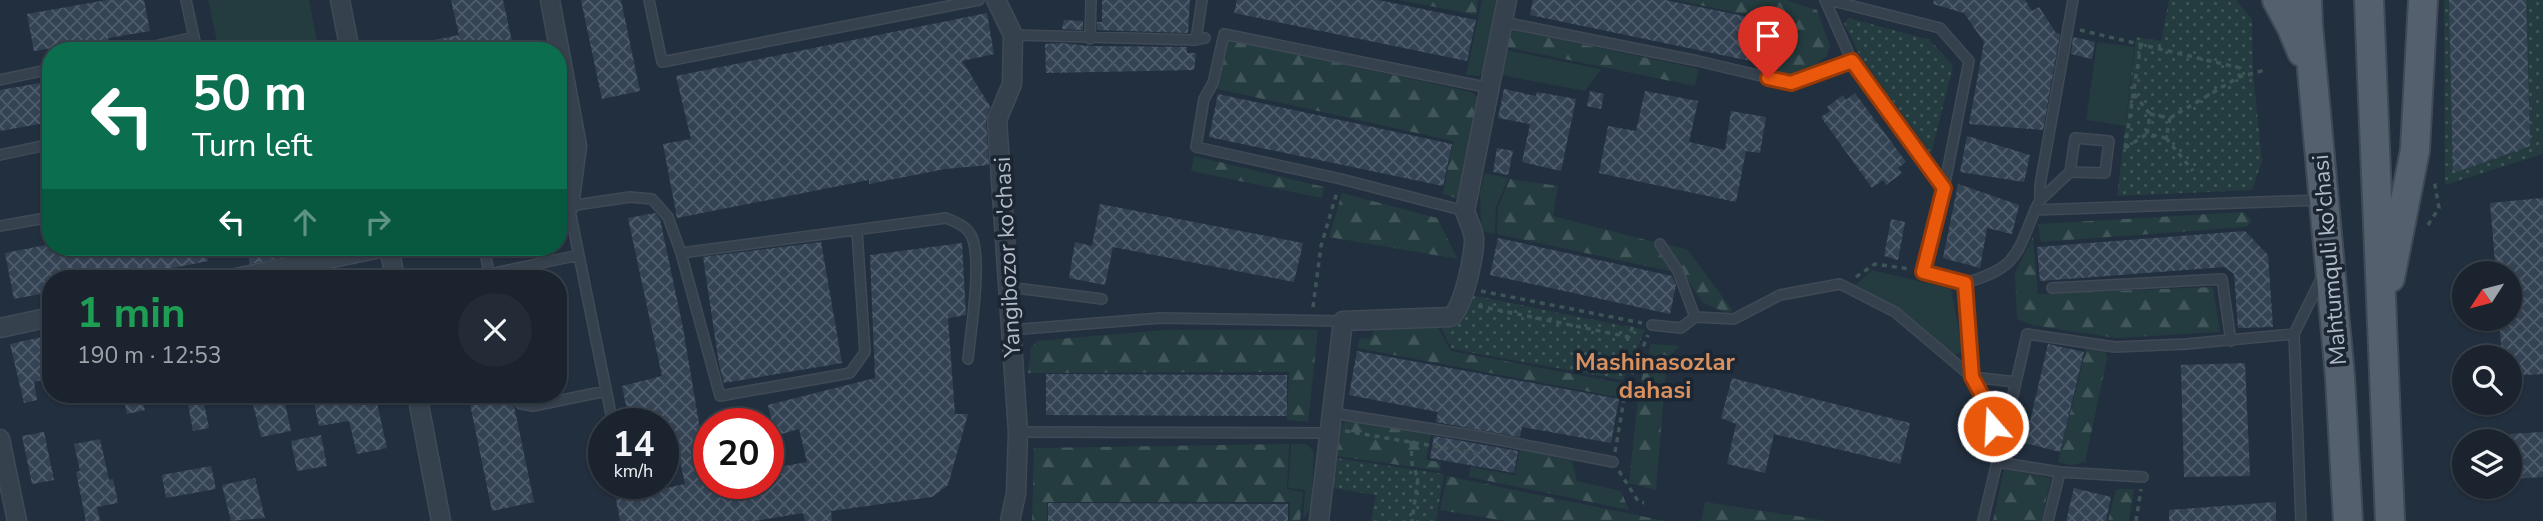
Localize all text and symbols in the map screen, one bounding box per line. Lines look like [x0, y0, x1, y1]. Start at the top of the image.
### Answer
pin [1738, 6, 1798, 78]
icon: arrive [1749, 17, 1787, 55]
text: 50 m [192, 60, 307, 127]
icon: left [77, 70, 168, 161]
text: Turn left [192, 124, 312, 167]
street label: Mahtumquli ko'chasi [2305, 153, 2354, 367]
street label: Yangibozor ko'chasi [987, 156, 1028, 359]
icon: left [213, 203, 251, 241]
icon: ahead [286, 203, 324, 241]
icon: right [359, 203, 397, 241]
north arrow [2452, 261, 2522, 331]
map controls [2452, 261, 2522, 499]
text: 1 min [77, 285, 186, 342]
button: close [458, 293, 532, 367]
text: 190 m · 12:53 [77, 340, 222, 371]
button: search [2452, 345, 2522, 415]
district label: Mashinasozlar dahasi [1575, 346, 1736, 406]
position arrow [1956, 389, 2030, 463]
speed limit sign: 20 [693, 408, 784, 499]
text: 14 [612, 421, 655, 468]
button: layers [2452, 429, 2522, 499]
text: km/h [614, 459, 653, 483]

